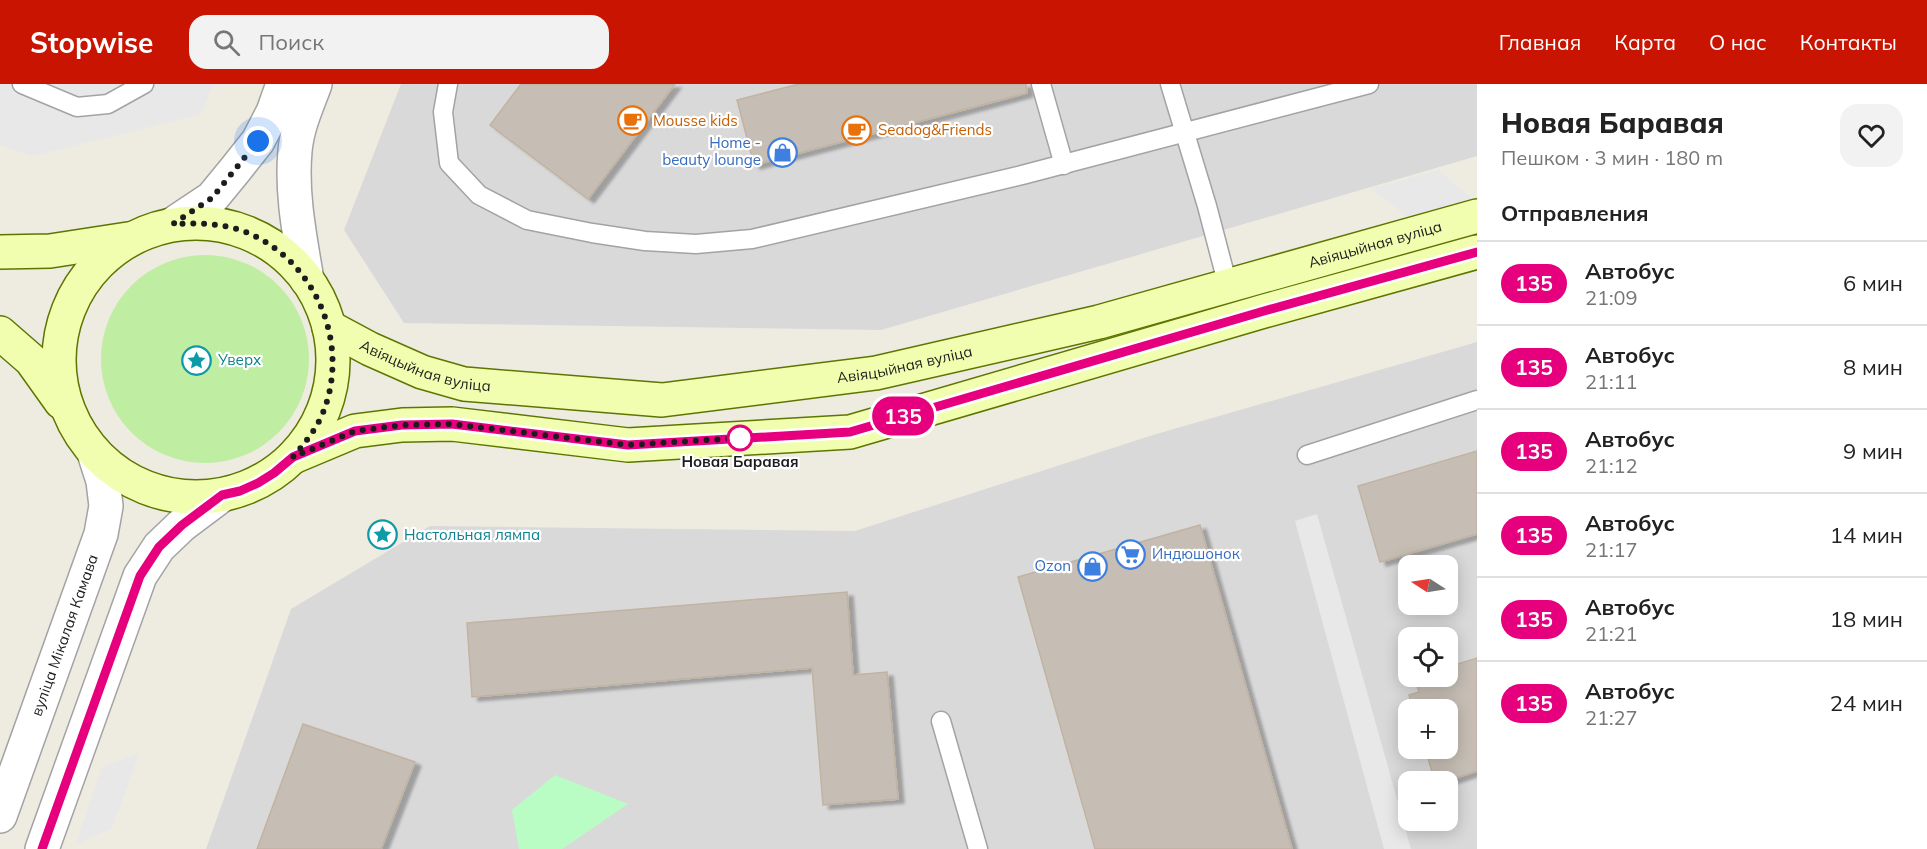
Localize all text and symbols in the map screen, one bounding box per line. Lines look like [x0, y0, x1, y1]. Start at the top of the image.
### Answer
search box [189, 15, 609, 69]
text: Stopwise [30, 25, 153, 60]
icon: search [210, 26, 243, 59]
text: Поиск [258, 28, 324, 56]
text: Главная [1499, 29, 1581, 55]
text: Карта [1614, 29, 1676, 55]
text: О нас [1709, 29, 1767, 55]
text: Контакты [1800, 29, 1897, 55]
button: heart [1840, 104, 1903, 167]
cafe icon: Mousse kids [616, 105, 648, 137]
text: Новая Баравая [1501, 105, 1724, 140]
place label: Mousse kids [653, 111, 738, 130]
cafe icon: Seadog&Friends [841, 114, 873, 146]
place label: Seadog&Friends [878, 120, 992, 139]
your location [243, 126, 273, 156]
place label: Home - beauty lounge [662, 133, 761, 169]
shop icon: Home - beauty lounge [766, 136, 798, 168]
text: Пешком · 3 мин · 180 m [1501, 145, 1723, 170]
text: Отправления [1501, 199, 1649, 227]
street label: Авіяцыйная вуліца [1306, 216, 1444, 272]
text: Автобус [1585, 257, 1675, 285]
text: 6 мин [1843, 269, 1903, 297]
text: 135 [1515, 270, 1553, 296]
text: 21:09 [1585, 285, 1638, 310]
street label: Авіяцыйная вуліца [357, 335, 492, 395]
street label: Авіяцыйная вуліца [836, 341, 974, 387]
text: Автобус [1585, 341, 1675, 369]
place icon: Уверх [181, 344, 213, 376]
place label: Уверх [217, 350, 261, 369]
text: 8 мин [1843, 353, 1903, 381]
text: 135 [1515, 354, 1553, 380]
text: 21:11 [1585, 369, 1638, 394]
line badge: 135 [868, 396, 938, 436]
text: 135 [884, 403, 922, 429]
marker: Новая Баравая [727, 425, 753, 451]
text: Автобус [1585, 425, 1675, 453]
text: 9 мин [1843, 437, 1903, 465]
text: 135 [1515, 438, 1553, 464]
place label: Новая Баравая [681, 452, 799, 471]
text: 21:12 [1585, 453, 1638, 478]
text: Автобус [1585, 509, 1675, 537]
place icon: Настольная лямпа [367, 519, 399, 551]
text: 14 мин [1830, 521, 1903, 549]
text: 135 [1515, 522, 1553, 548]
place label: Настольная лямпа [404, 525, 540, 544]
text: 21:17 [1585, 537, 1638, 562]
supermarket icon: Индюшонок [1115, 538, 1147, 570]
place label: Индюшонок [1152, 544, 1241, 563]
shop icon: Ozon [1076, 550, 1108, 582]
street label: вуліца Мікалая Камава [27, 552, 102, 719]
north arrow [1398, 555, 1458, 615]
map controls [1398, 555, 1458, 831]
place label: Ozon [1034, 556, 1071, 575]
text: Автобус [1585, 593, 1675, 621]
text: 18 мин [1830, 605, 1903, 633]
text: 135 [1515, 606, 1553, 632]
text: 21:21 [1585, 621, 1638, 646]
button: locate [1398, 627, 1458, 687]
text: Автобус [1585, 677, 1675, 705]
text: 24 мин [1830, 689, 1903, 717]
text: 135 [1515, 690, 1553, 716]
button: + [1398, 699, 1458, 759]
text: 21:27 [1585, 705, 1638, 730]
button: − [1398, 771, 1458, 831]

